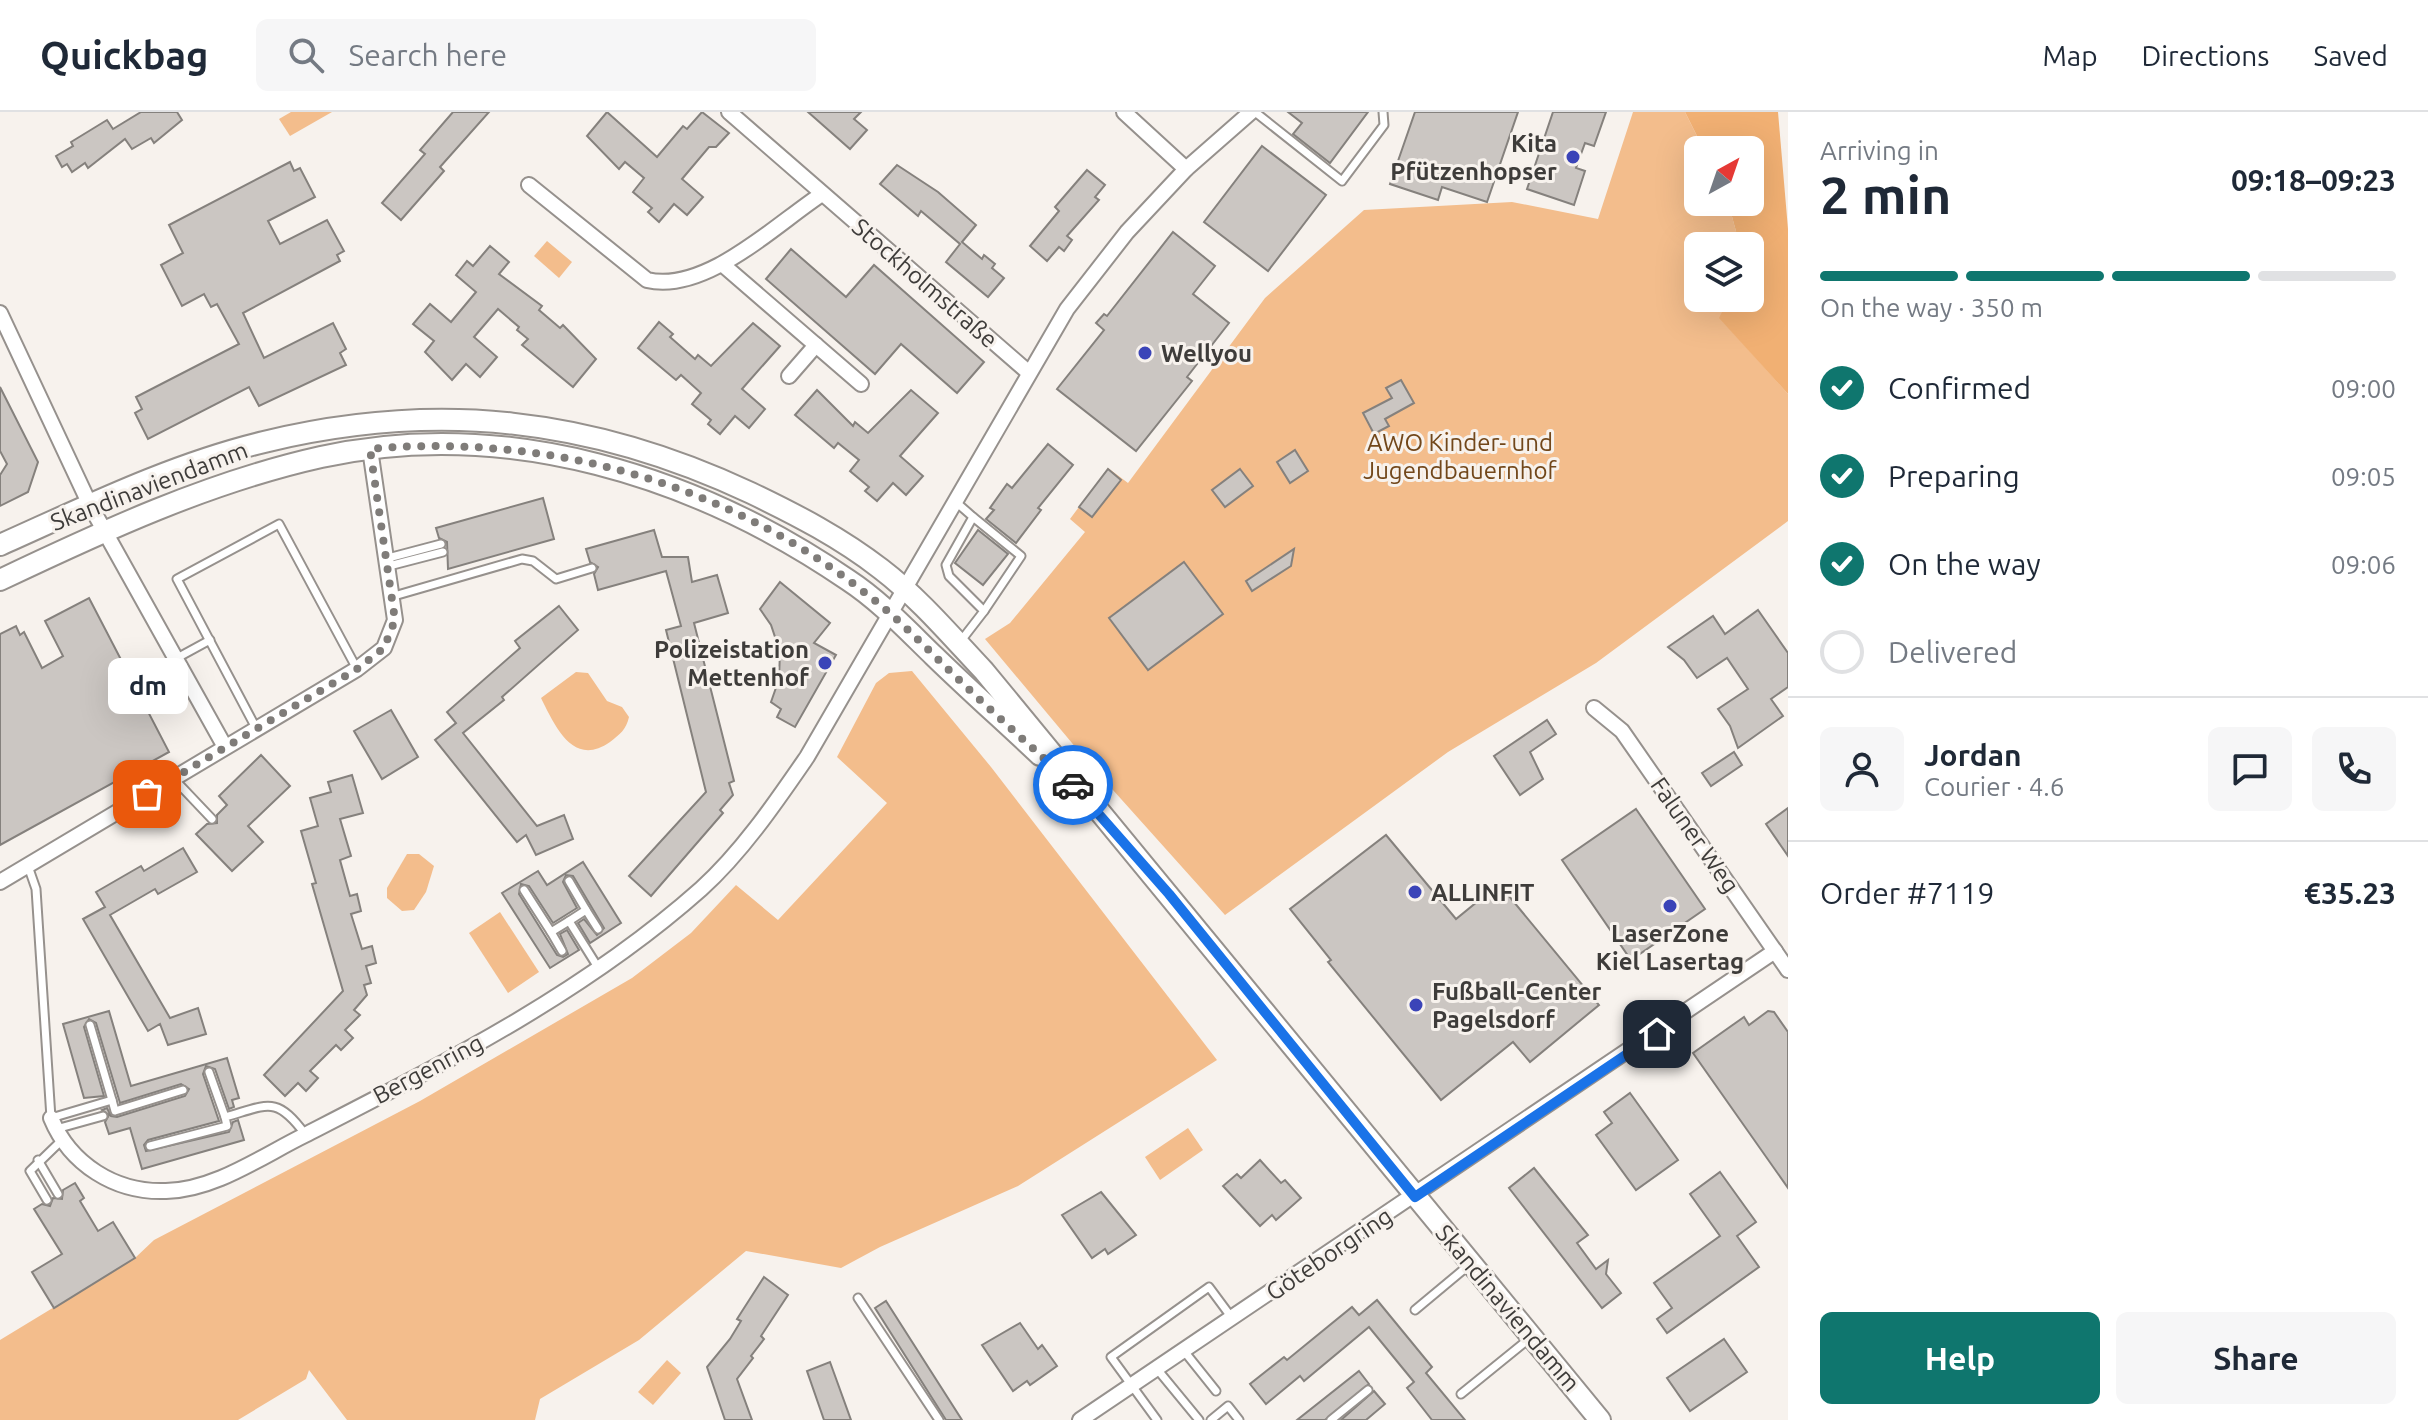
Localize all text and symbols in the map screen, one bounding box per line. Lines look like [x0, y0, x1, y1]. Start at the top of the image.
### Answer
search box [256, 19, 816, 91]
icon: search [284, 33, 328, 77]
text: Quickbag [40, 34, 208, 76]
text: Search here [348, 38, 507, 72]
text: Map [2042, 40, 2098, 71]
text: Directions [2142, 40, 2269, 71]
text: Saved [2313, 40, 2388, 71]
place label: Kita Pfützenhopser [1390, 130, 1557, 185]
north arrow [1684, 136, 1764, 216]
map controls [1684, 136, 1764, 312]
text: Arriving in [1820, 136, 1939, 165]
marker: Kita Pfützenhopser [1564, 148, 1582, 166]
text: 09:18–09:23 [2231, 163, 2396, 197]
text: 2 min [1820, 166, 1951, 224]
street label: Stockholmstraße [847, 213, 1003, 353]
button: layers [1684, 232, 1764, 312]
text: On the way · 350 m [1820, 293, 2043, 322]
place label: Wellyou [1161, 340, 1252, 367]
marker: Wellyou [1136, 344, 1154, 362]
icon: check [1820, 366, 1864, 410]
text: Confirmed [1888, 371, 2031, 405]
text: 09:00 [2331, 374, 2396, 403]
park label: AWO Kinder- und Jugendbauernhof [1363, 429, 1558, 484]
street label: Skandinaviendamm [47, 436, 251, 536]
icon: check [1820, 454, 1864, 498]
text: Preparing [1888, 459, 2020, 493]
text: 09:05 [2331, 462, 2396, 491]
icon: check [1820, 542, 1864, 586]
text: On the way [1888, 547, 2041, 581]
text: 09:06 [2331, 550, 2396, 579]
text: Delivered [1888, 635, 2017, 669]
place label: Polizeistation Mettenhof [654, 636, 810, 691]
marker: Polizeistation Mettenhof [816, 654, 834, 672]
callout: dm [107, 658, 187, 714]
text: dm [129, 671, 167, 700]
button: person [1820, 727, 1904, 811]
button: chat [2208, 727, 2292, 811]
button: phone [2312, 727, 2396, 811]
text: Jordan [1924, 738, 2022, 772]
courier [1033, 745, 1113, 825]
pin [113, 760, 181, 828]
icon: car [1051, 763, 1095, 807]
icon: bag [125, 772, 169, 816]
street label: Faluner Weg [1645, 772, 1745, 898]
text: Courier · 4.6 [1924, 772, 2064, 801]
text: Order #7119 [1820, 876, 1994, 910]
text: €35.23 [2304, 876, 2396, 910]
place label: ALLINFIT [1431, 879, 1535, 906]
marker: ALLINFIT [1406, 883, 1424, 901]
marker: LaserZone Kiel Lasertag [1661, 897, 1679, 915]
place label: LaserZone Kiel Lasertag [1596, 920, 1744, 975]
place label: Fußball-Center Pagelsdorf [1432, 978, 1602, 1033]
marker: Fußball-Center Pagelsdorf [1407, 996, 1425, 1014]
pin [1623, 1000, 1691, 1068]
icon: home [1635, 1012, 1679, 1056]
street label: Bergenring [368, 1029, 488, 1109]
street label: Göteborgring [1261, 1202, 1397, 1306]
street label: Skandinaviendamm [1431, 1219, 1585, 1397]
button: Help [1820, 1312, 2100, 1404]
button: Share [2116, 1312, 2396, 1404]

